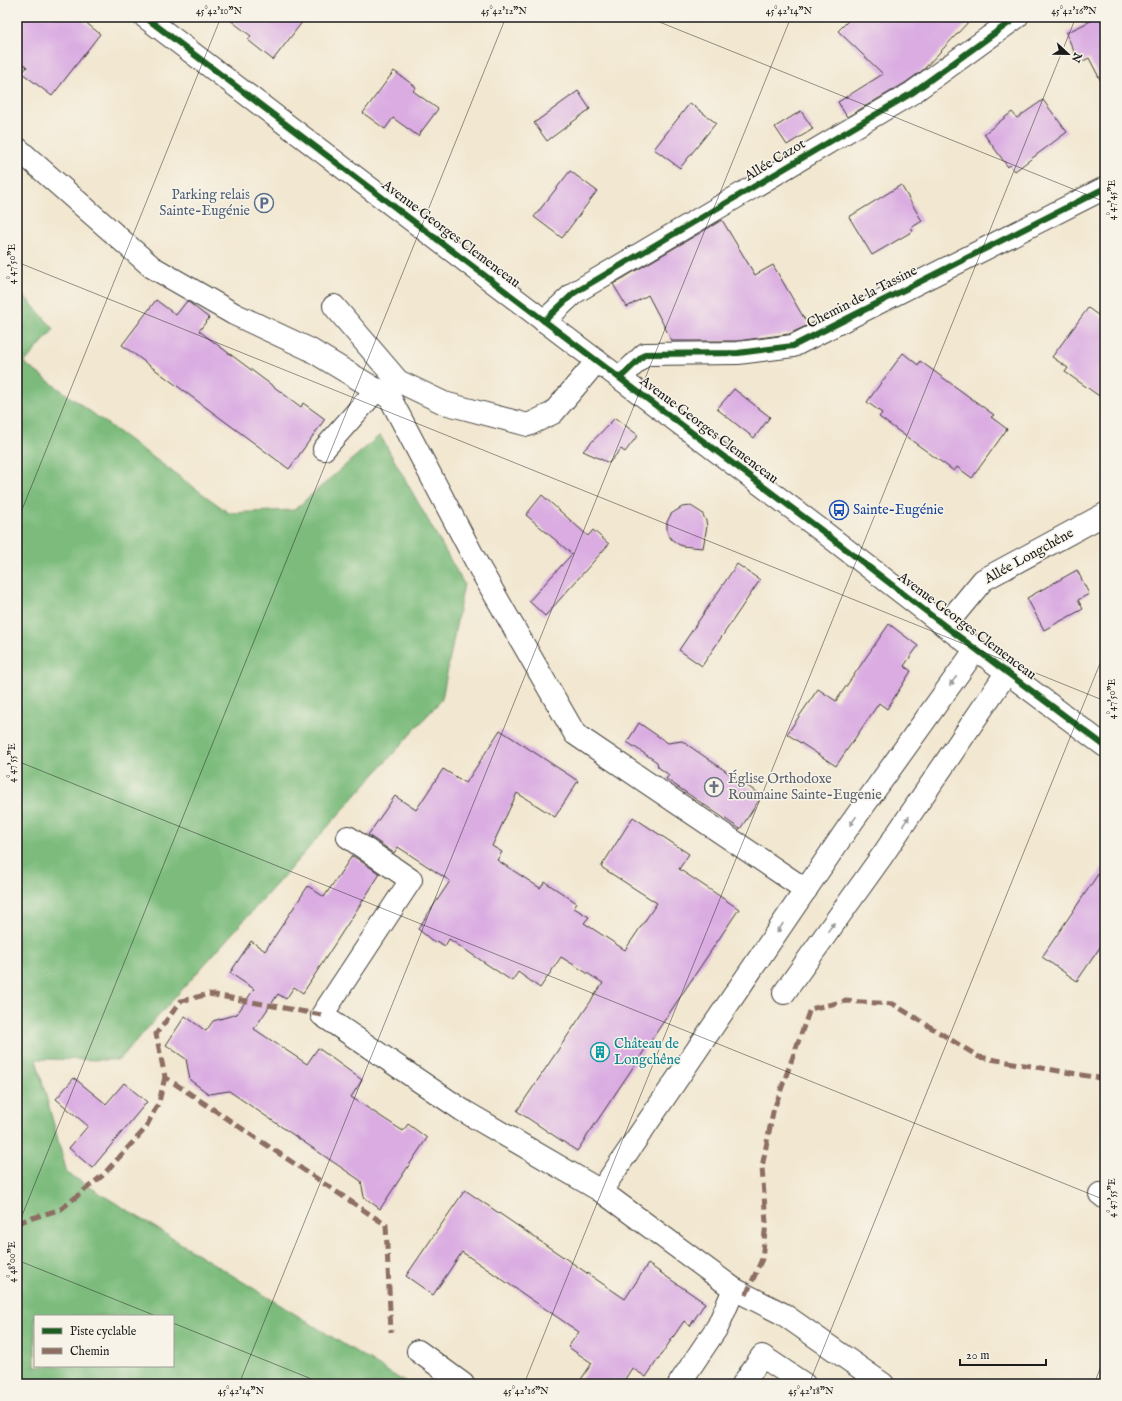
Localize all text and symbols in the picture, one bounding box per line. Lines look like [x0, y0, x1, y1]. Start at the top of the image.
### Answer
text: 45°42'10"N [196, 5, 242, 18]
text: 45°42'12"N [481, 5, 527, 18]
text: 45°42'14"N [766, 5, 812, 18]
text: 45°42'16"N [1051, 5, 1097, 18]
north arrow [1048, 34, 1088, 74]
text: N [1068, 49, 1085, 65]
street label: Allée Cazot [740, 135, 809, 186]
street label: Avenue Georges Clemenceau [377, 175, 524, 292]
text: 4°47'45"E [1106, 180, 1119, 220]
place label: Parking relais Sainte-Eugénie [159, 186, 251, 220]
parking icon: Parking relais Sainte-Eugénie [253, 192, 275, 214]
text: 4°47'50"E [6, 244, 19, 284]
street label: Chemin de la Tassine [804, 261, 921, 333]
street label: Avenue Georges Clemenceau [635, 371, 782, 488]
bus stop icon: Sainte-Eugénie [828, 499, 850, 521]
place label: Sainte-Eugénie [853, 501, 944, 519]
street label: Allée Longchêne [980, 524, 1077, 588]
street label: Avenue Georges Clemenceau [893, 567, 1040, 684]
one-way arrow [949, 676, 957, 686]
text: 4°47'50"E [1106, 679, 1119, 719]
text: 4°47'55"E [6, 743, 19, 783]
place label: Église Orthodoxe Roumaine Sainte-Eugenie [728, 769, 882, 804]
church icon: Église Orthodoxe Roumaine Sainte-Eugenie [703, 776, 725, 798]
one-way arrow [849, 815, 857, 826]
one-way arrow [902, 815, 910, 826]
one-way arrow [827, 921, 835, 932]
one-way arrow [776, 923, 784, 934]
place label: Château de Longchêne [614, 1035, 681, 1069]
building icon: Château de Longchêne [589, 1041, 611, 1063]
text: 4°47'55"E [1106, 1178, 1119, 1218]
text: 4°48'00"E [6, 1241, 19, 1283]
legend [34, 1315, 174, 1367]
text: Piste cyclable [70, 1324, 137, 1339]
scale bar [960, 1341, 1046, 1367]
text: Chemin [70, 1344, 110, 1359]
text: 20 m [966, 1348, 989, 1363]
text: 45°42'14"N [218, 1385, 264, 1398]
text: 45°42'16"N [503, 1385, 549, 1398]
text: 45°42'18"N [788, 1385, 834, 1398]

